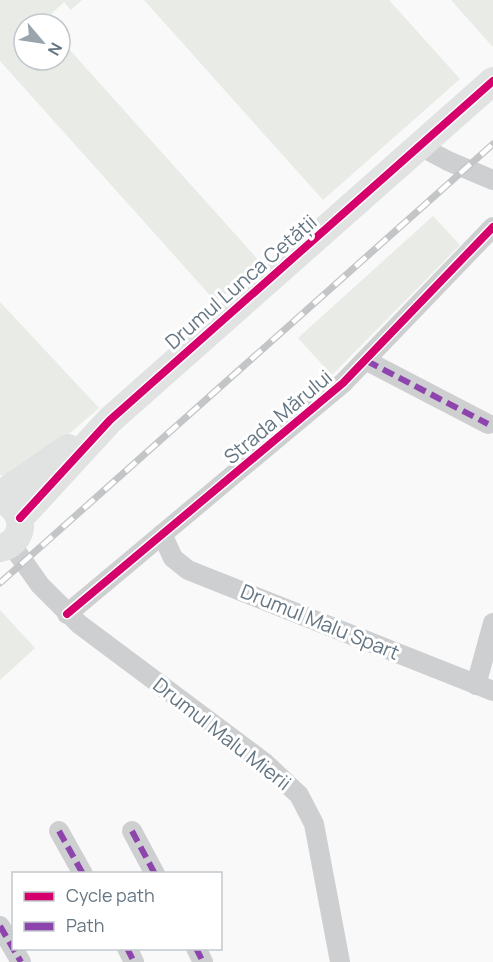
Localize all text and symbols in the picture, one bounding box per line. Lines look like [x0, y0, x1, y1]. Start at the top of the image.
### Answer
north arrow [12, 12, 72, 72]
text: N [43, 39, 68, 60]
street label: Drumul Lunca Cetății [159, 208, 322, 355]
street label: Strada Mărului [218, 363, 337, 470]
street label: Drumul Malu Spart [237, 577, 404, 666]
street label: Drumul Malu Mierii [148, 671, 297, 796]
legend [12, 872, 222, 950]
text: Cycle path [66, 883, 155, 907]
text: Path [66, 913, 104, 937]

